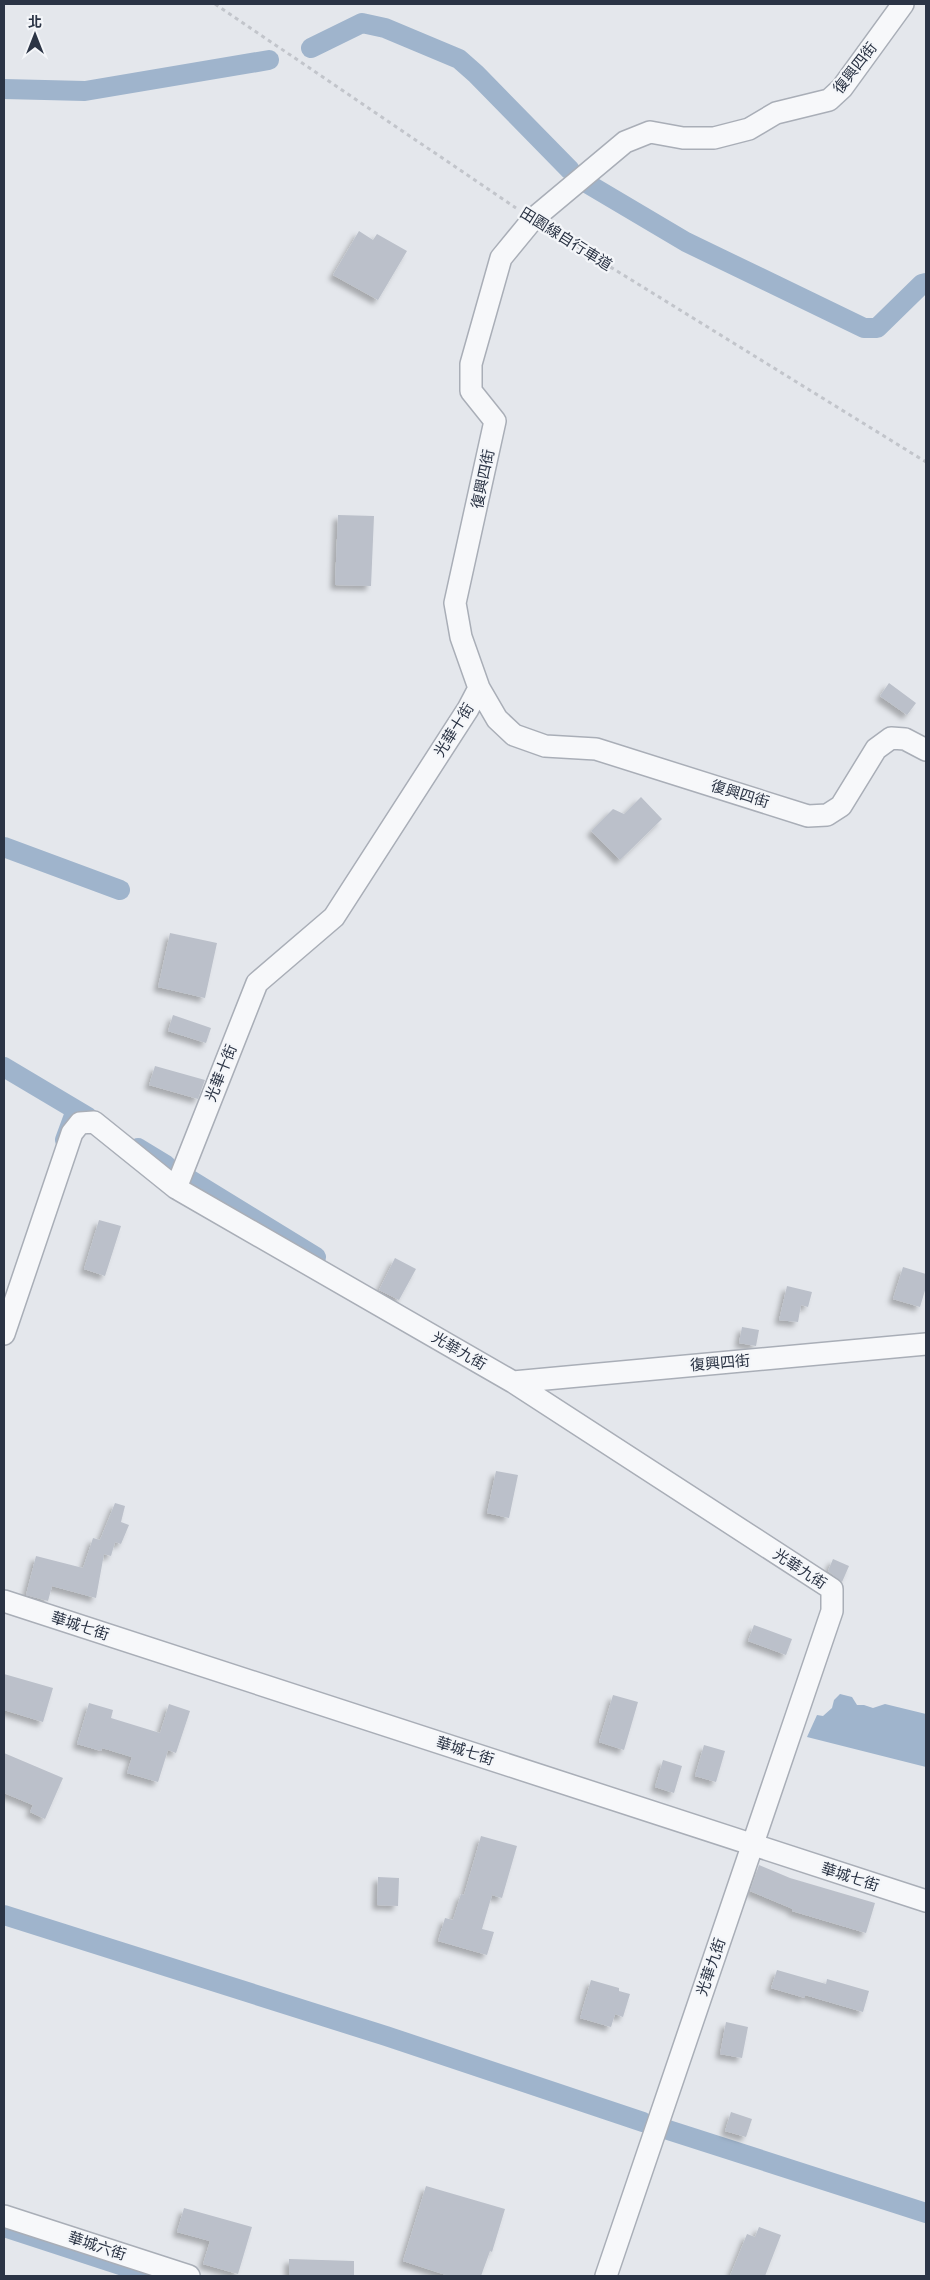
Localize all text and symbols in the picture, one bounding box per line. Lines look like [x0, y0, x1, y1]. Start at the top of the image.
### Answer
north arrow [10, 10, 60, 60]
text: 北 [28, 13, 42, 30]
street label: 復興四街 [829, 38, 880, 97]
street label: 田園線自行車道 [517, 203, 616, 274]
street label: 復興四街 [467, 448, 497, 510]
street label: 光華十街 [430, 699, 477, 760]
street label: 復興四街 [709, 776, 772, 810]
street label: 光華十街 [200, 1041, 240, 1104]
street label: 光華九街 [429, 1327, 490, 1373]
street label: 復興四街 [689, 1350, 751, 1374]
street label: 光華九街 [770, 1544, 831, 1592]
street label: 華城七街 [49, 1607, 112, 1643]
street label: 華城七街 [434, 1732, 497, 1768]
street label: 華城七街 [819, 1858, 882, 1894]
street label: 光華九街 [692, 1935, 728, 1998]
street label: 華城六街 [66, 2227, 129, 2263]

